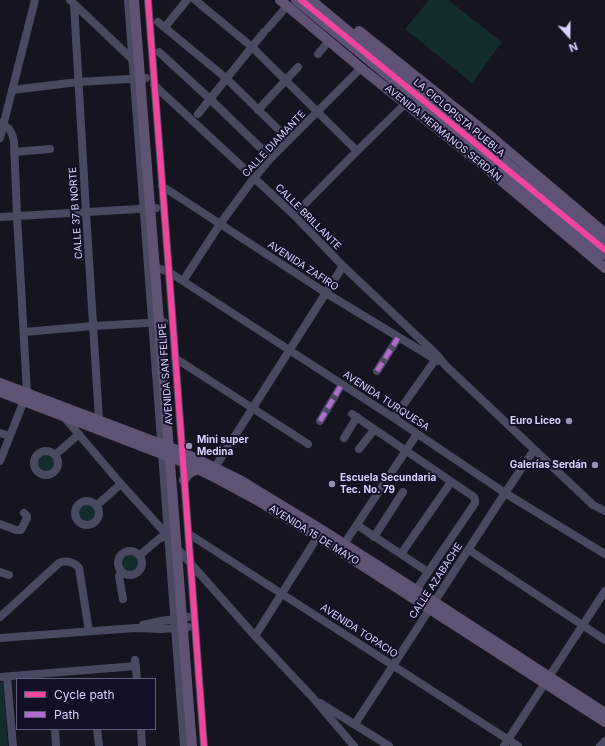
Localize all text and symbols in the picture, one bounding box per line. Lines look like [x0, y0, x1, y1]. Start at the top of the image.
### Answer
north arrow [549, 16, 589, 56]
text: N [567, 39, 580, 55]
street label: LA CICLOPISTA PUEBLA [411, 76, 507, 160]
street label: AVENIDA HERMANOS SERDÁN [382, 82, 504, 184]
street label: CALLE DIAMANTE [240, 108, 308, 180]
street label: CALLE 37 B NORTE [67, 167, 85, 259]
street label: CALLE BRILLANTE [273, 182, 343, 252]
street label: AVENIDA ZAFIRO [265, 239, 341, 293]
street label: AVENIDA SAN FELIPE [156, 323, 176, 425]
street label: AVENIDA TURQUESA [341, 369, 431, 433]
place label: Euro Liceo [510, 415, 561, 427]
marker: Euro Liceo [564, 416, 574, 426]
place label: Mini super Medina [197, 434, 248, 458]
marker: Mini super Medina [184, 441, 194, 451]
place label: Galerías Serdán [510, 459, 587, 471]
marker: Galerías Serdán [590, 460, 600, 470]
place label: Escuela Secundaria Tec. No. 79 [340, 472, 436, 496]
marker: Escuela Secundaria Tec. No. 79 [327, 479, 337, 489]
street label: AVENIDA 15 DE MAYO [267, 502, 361, 568]
street label: CALLE AZABACHE [407, 541, 465, 621]
street label: AVENIDA TOPACIO [318, 602, 400, 660]
legend [16, 678, 156, 730]
text: Cycle path [54, 687, 115, 702]
text: Path [54, 707, 79, 722]

